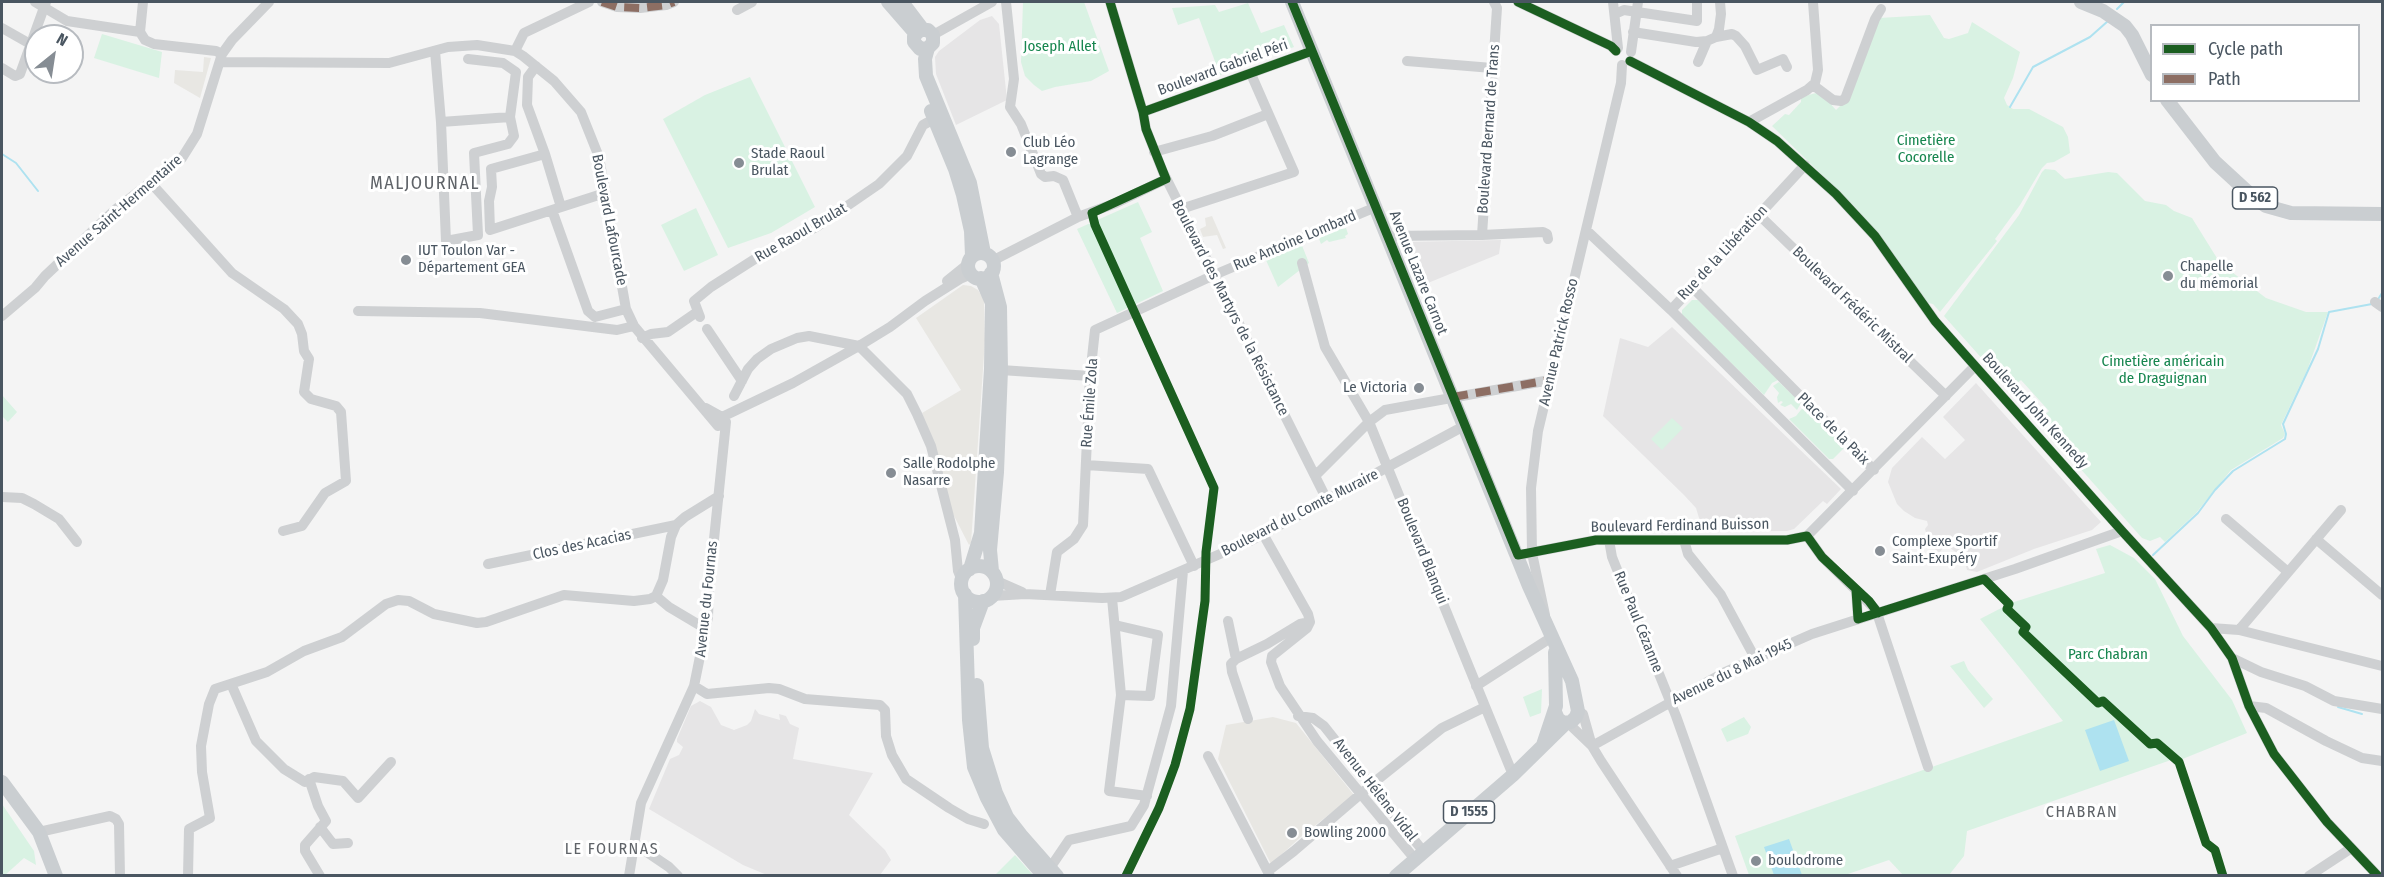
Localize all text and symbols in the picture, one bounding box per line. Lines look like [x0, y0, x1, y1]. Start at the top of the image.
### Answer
north arrow [24, 24, 84, 84]
legend [2150, 24, 2360, 102]
text: N [53, 29, 71, 50]
street label: Boulevard Gabriel Péri [1156, 36, 1290, 100]
park label: Joseph Allet [1023, 38, 1097, 56]
text: Cycle path [2208, 38, 2283, 60]
street label: Boulevard Bernard de Trans [1474, 44, 1504, 214]
text: Path [2208, 68, 2241, 90]
park label: Cimetière Cocorelle [1897, 132, 1955, 167]
place label: Club Léo Lagrange [1023, 134, 1078, 169]
place label: Stade Raoul Brulat [751, 145, 825, 180]
marker: Club Léo Lagrange [1004, 145, 1018, 159]
street label: Avenue Saint-Hermentaire [52, 151, 186, 271]
street label: Boulevard Lafourcade [587, 153, 631, 287]
marker: Stade Raoul Brulat [732, 156, 746, 170]
district label: MALJOURNAL [370, 173, 480, 195]
road number: D 562 [2232, 187, 2278, 209]
street label: Boulevard des Martyrs de la Résistance [1168, 197, 1292, 419]
street label: Rue Raoul Brulat [752, 199, 850, 267]
street label: Rue de la Libération [1674, 202, 1772, 304]
street label: Rue Antoine Lombard [1231, 207, 1359, 275]
street label: Avenue Lazare Carnot [1385, 208, 1451, 338]
place label: IUT Toulon Var - Département GEA [418, 242, 525, 277]
street label: Boulevard Frédéric Mistral [1788, 243, 1916, 367]
marker: IUT Toulon Var - Département GEA [399, 253, 413, 267]
place label: Chapelle du mémorial [2180, 258, 2258, 293]
marker: Chapelle du mémorial [2161, 269, 2175, 283]
street label: Avenue Patrick Rosso [1536, 277, 1582, 407]
street label: Boulevard John Kennedy [1978, 349, 2092, 473]
park label: Cimetière américain de Draguignan [2102, 353, 2224, 388]
street label: Rue Émile Zola [1078, 358, 1102, 448]
place label: Le Victoria [1343, 379, 1407, 397]
marker: Le Victoria [1412, 381, 1426, 395]
street label: Place de la Paix [1793, 389, 1873, 469]
place label: Salle Rodolphe Nasarre [903, 455, 995, 490]
marker: Salle Rodolphe Nasarre [884, 466, 898, 480]
street label: Boulevard du Comte Muraire [1218, 466, 1382, 560]
street label: Boulevard Blanqui [1393, 496, 1451, 606]
street label: Boulevard Ferdinand Buisson [1591, 515, 1769, 537]
street label: Clos des Acacias [531, 526, 633, 564]
place label: Complexe Sportif Saint-Exupéry [1892, 533, 1997, 568]
street label: Avenue du Fournas [692, 540, 722, 658]
marker: Complexe Sportif Saint-Exupéry [1873, 544, 1887, 558]
street label: Rue Paul Cézanne [1609, 569, 1667, 675]
street label: Avenue du 8 Mai 1945 [1669, 635, 1795, 709]
park label: Parc Chabran [2068, 646, 2148, 664]
street label: Avenue Hélène Vidal [1329, 735, 1421, 845]
road number: D 1555 [1444, 801, 1494, 823]
district label: CHABRAN [2046, 803, 2118, 823]
place label: Bowling 2000 [1304, 824, 1386, 842]
marker: Bowling 2000 [1285, 826, 1299, 840]
district label: LE FOURNAS [565, 840, 659, 860]
place label: boulodrome [1768, 852, 1843, 870]
marker: boulodrome [1749, 854, 1763, 868]

